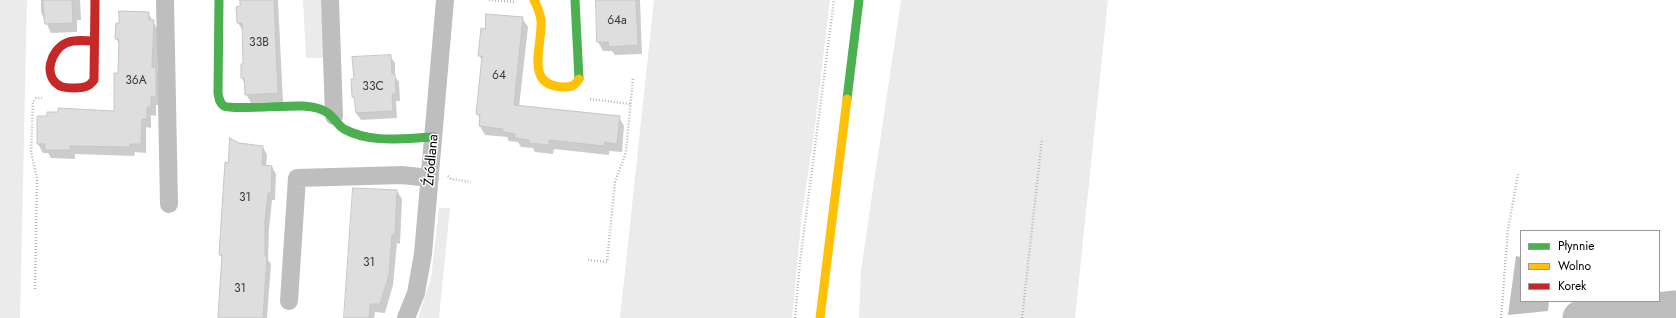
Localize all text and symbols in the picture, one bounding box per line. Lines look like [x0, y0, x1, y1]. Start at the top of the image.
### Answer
house number: 64a [607, 14, 627, 28]
house number: 33B [249, 36, 269, 50]
house number: 64 [492, 69, 506, 83]
house number: 36A [125, 74, 147, 88]
house number: 33C [362, 80, 384, 94]
street label: Źródlana [421, 133, 443, 187]
house number: 31 [239, 191, 251, 205]
legend [1520, 230, 1660, 302]
text: Płynnie [1558, 237, 1595, 255]
house number: 31 [363, 256, 375, 270]
text: Wolno [1558, 257, 1591, 275]
text: Korek [1558, 277, 1586, 295]
house number: 31 [234, 282, 246, 296]

